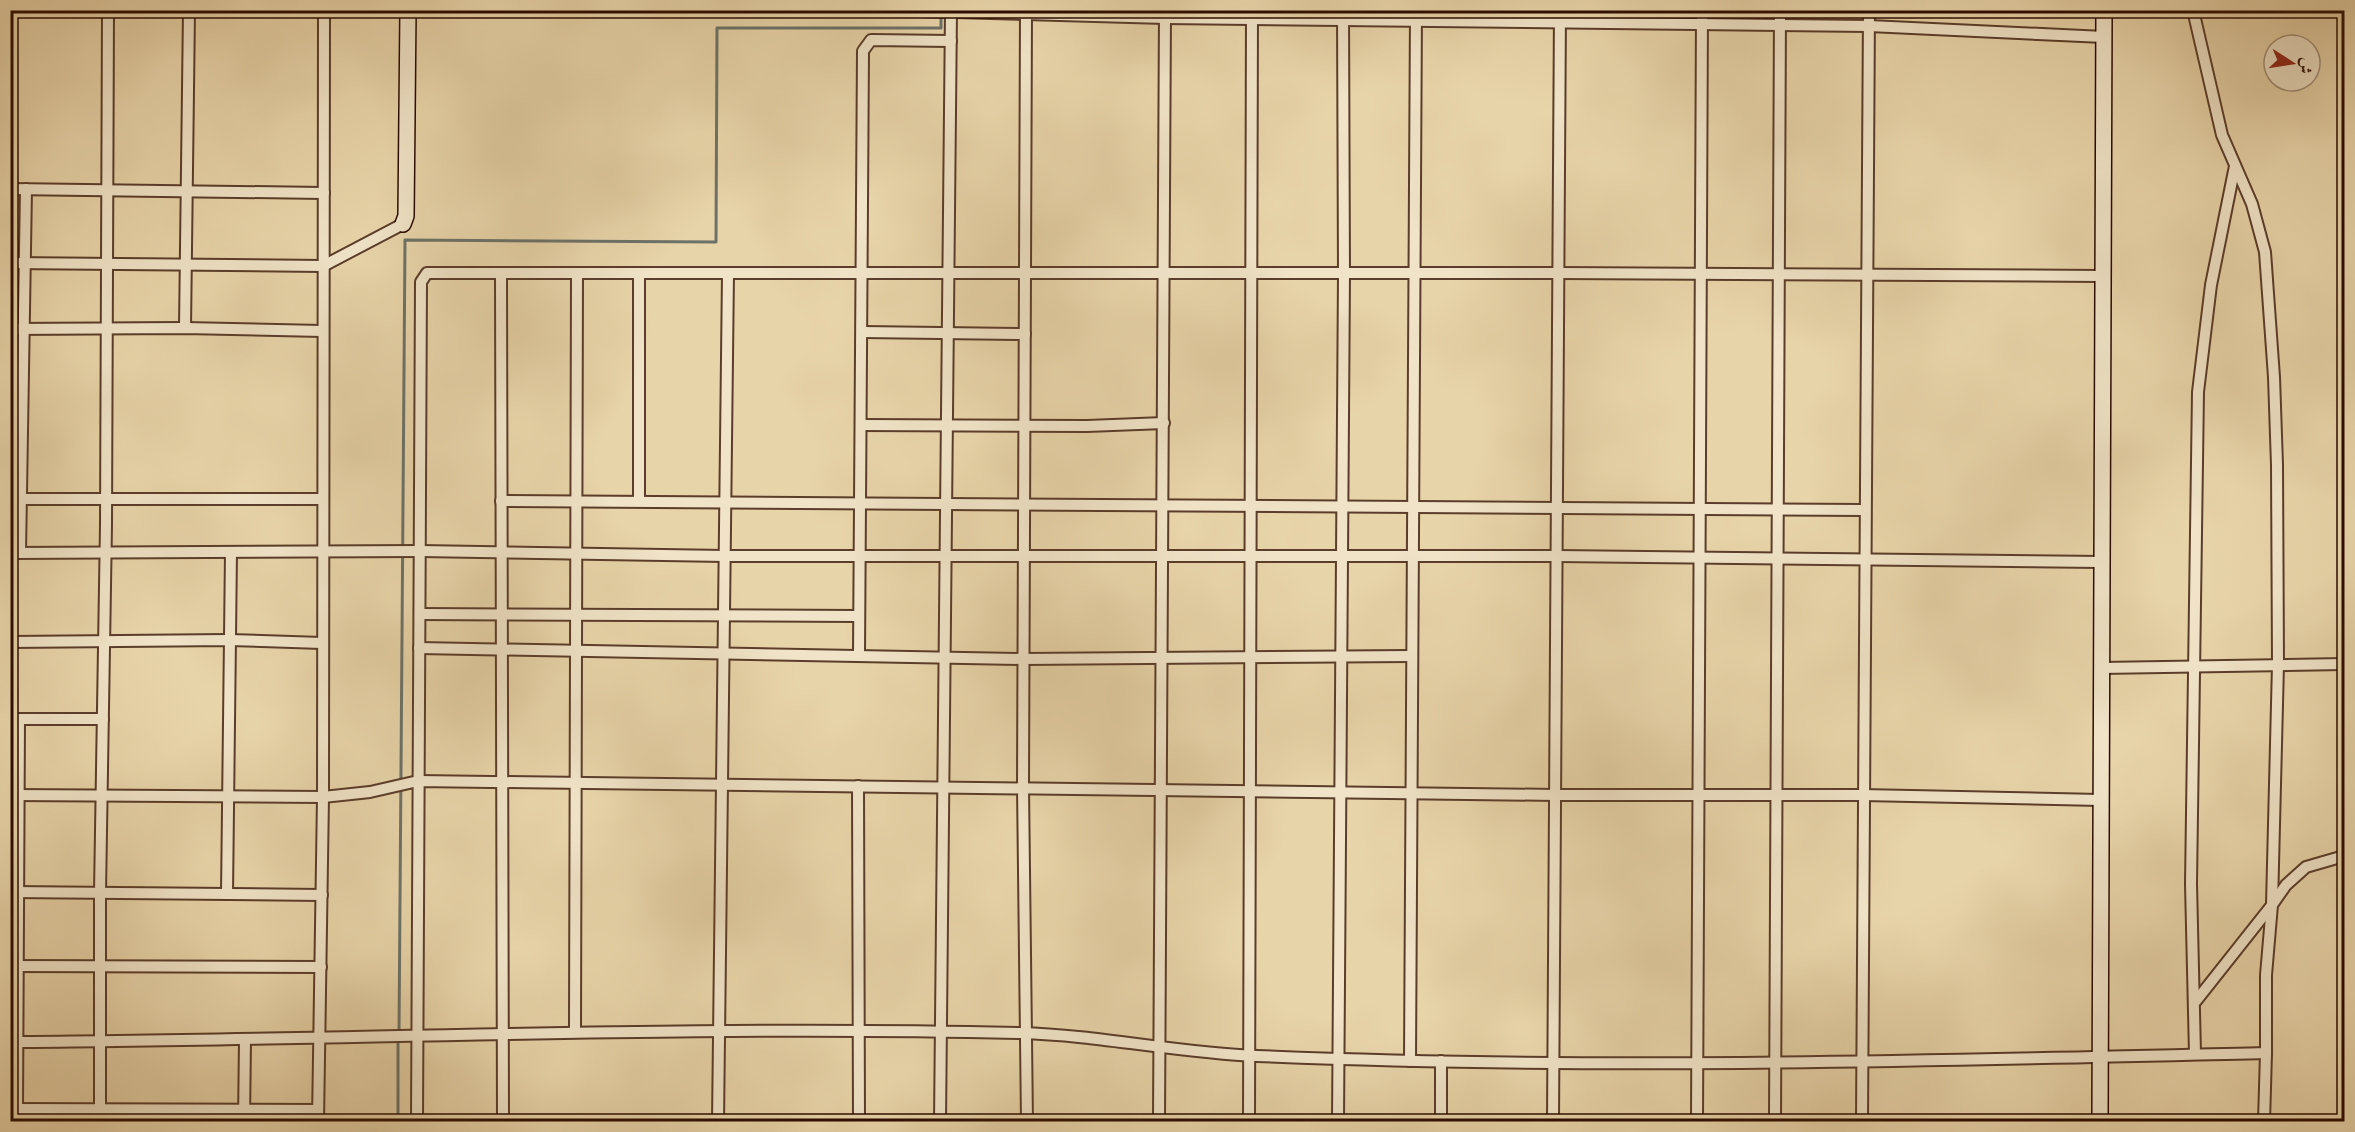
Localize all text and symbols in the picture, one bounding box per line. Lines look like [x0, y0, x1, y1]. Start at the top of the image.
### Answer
north arrow [2262, 33, 2322, 93]
text: ش [2293, 56, 2318, 76]

